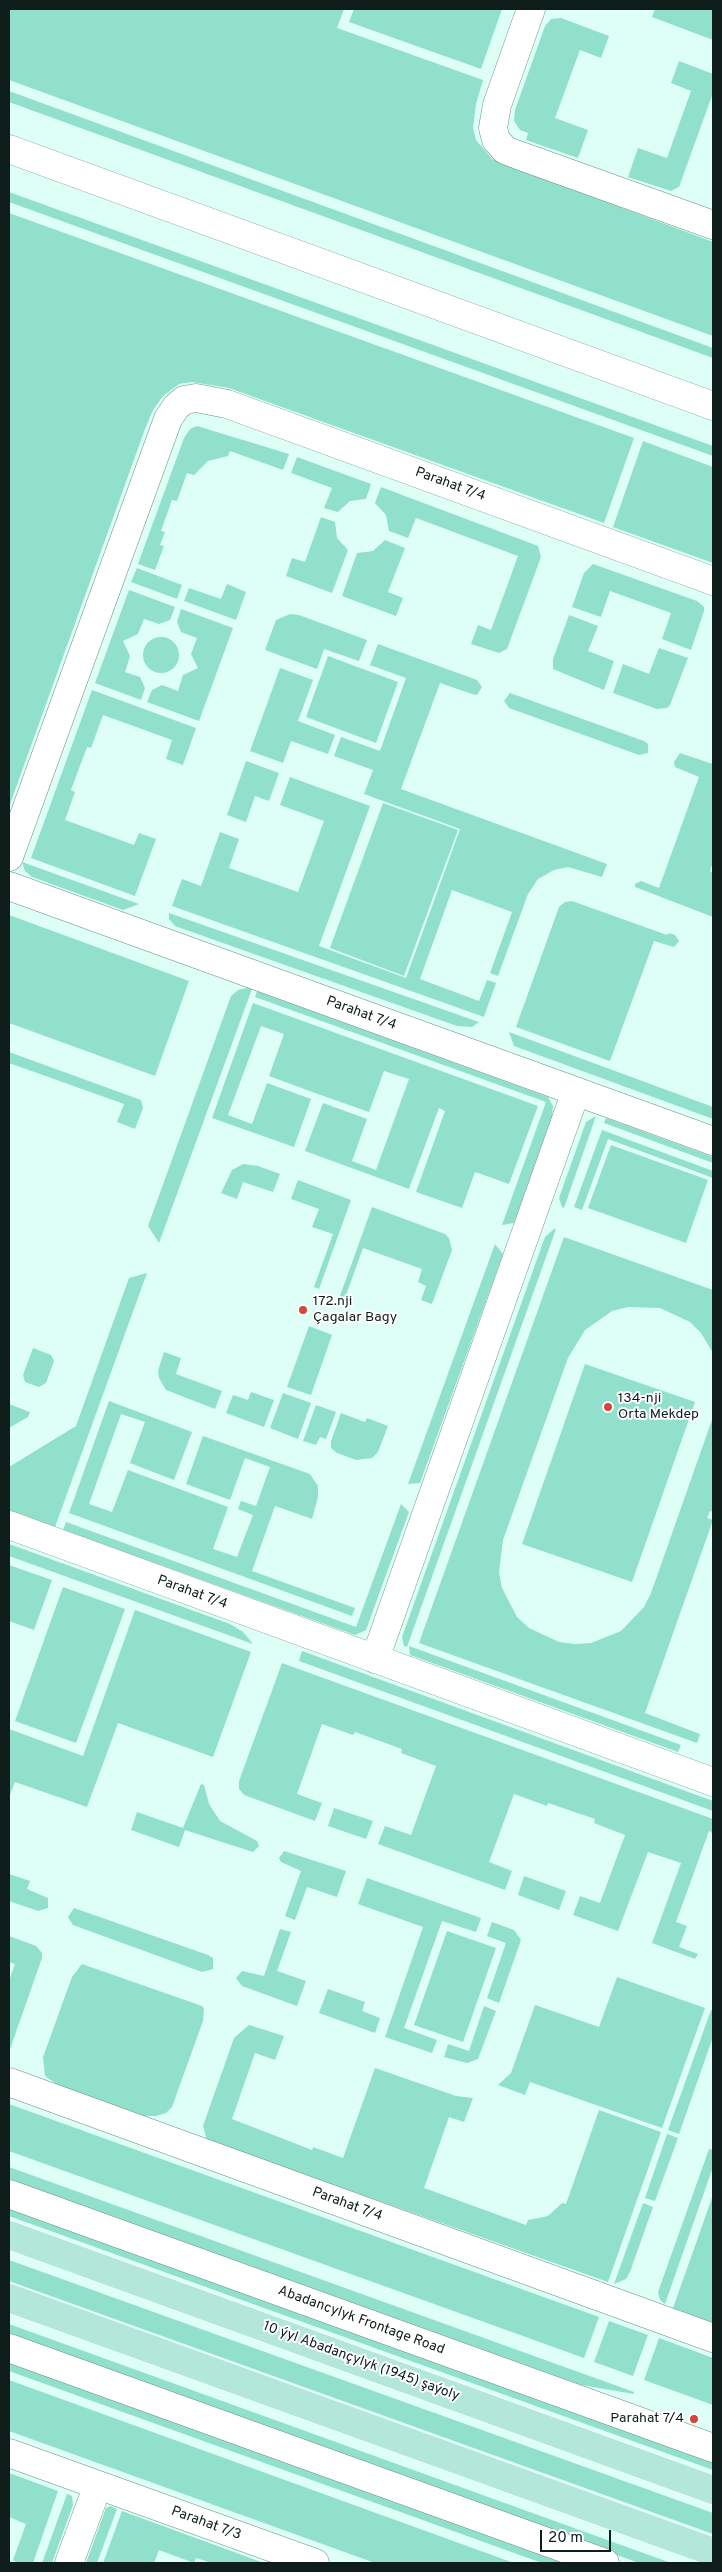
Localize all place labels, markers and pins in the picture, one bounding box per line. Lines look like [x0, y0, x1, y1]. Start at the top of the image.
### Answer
place label: 172.nji Çagalar Bagy [313, 1294, 397, 1326]
marker: 172.nji Çagalar Bagy [297, 1304, 309, 1316]
place label: 134-nji Orta Mekdep [618, 1391, 699, 1424]
marker: 134-nji Orta Mekdep [602, 1401, 614, 1413]
place label: Parahat 7/4 [610, 2411, 684, 2427]
marker: Parahat 7/4 [688, 2413, 700, 2425]

